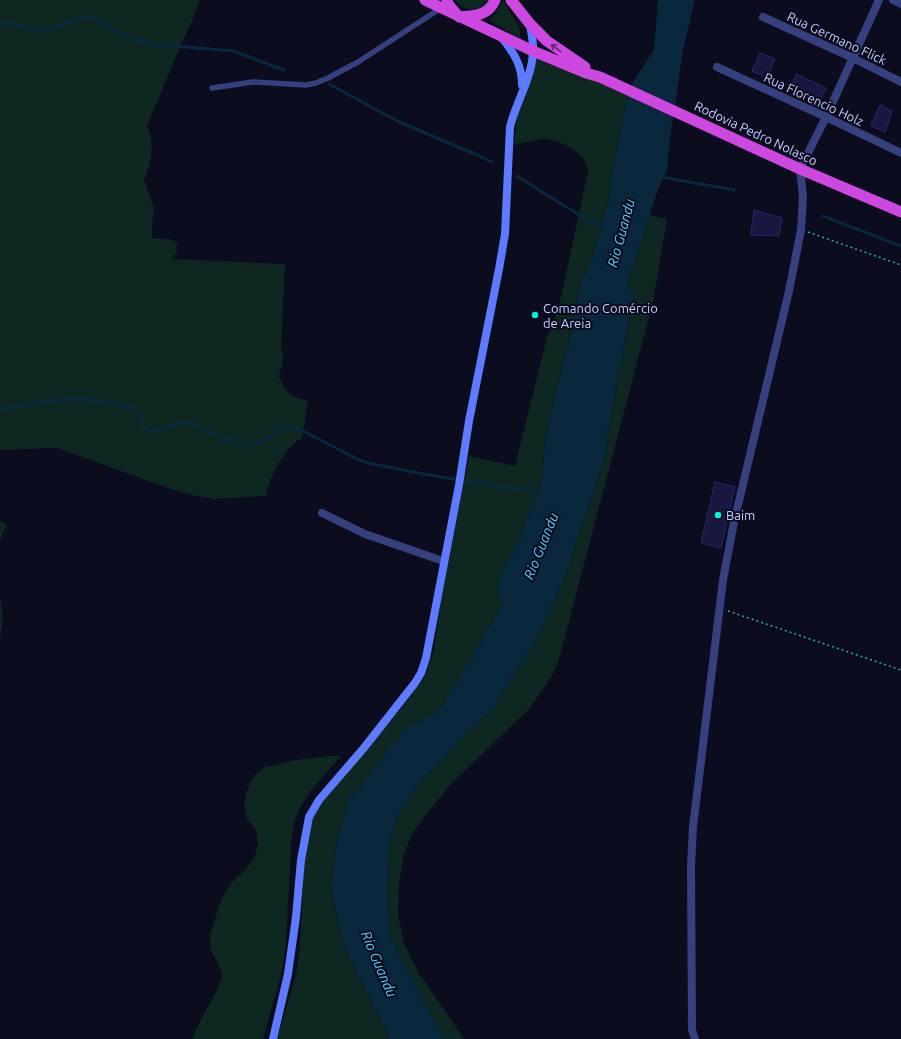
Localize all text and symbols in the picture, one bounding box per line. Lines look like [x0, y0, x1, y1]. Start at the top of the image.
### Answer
street label: Rua Germano Flick [785, 9, 889, 67]
one-way arrow [551, 44, 562, 52]
street label: Rua Florencio Holz [762, 70, 866, 128]
street label: Rodovia Pedro Nolasco [692, 98, 820, 168]
water label: Rio Guandu [604, 197, 638, 269]
place label: Comando Comércio de Areia [543, 301, 658, 330]
marker: Comando Comércio de Areia [530, 310, 540, 320]
place label: Baim [726, 508, 755, 522]
water label: Rio Guandu [520, 510, 562, 582]
marker: Baim [713, 510, 723, 520]
water label: Rio Guandu [358, 929, 400, 1000]

